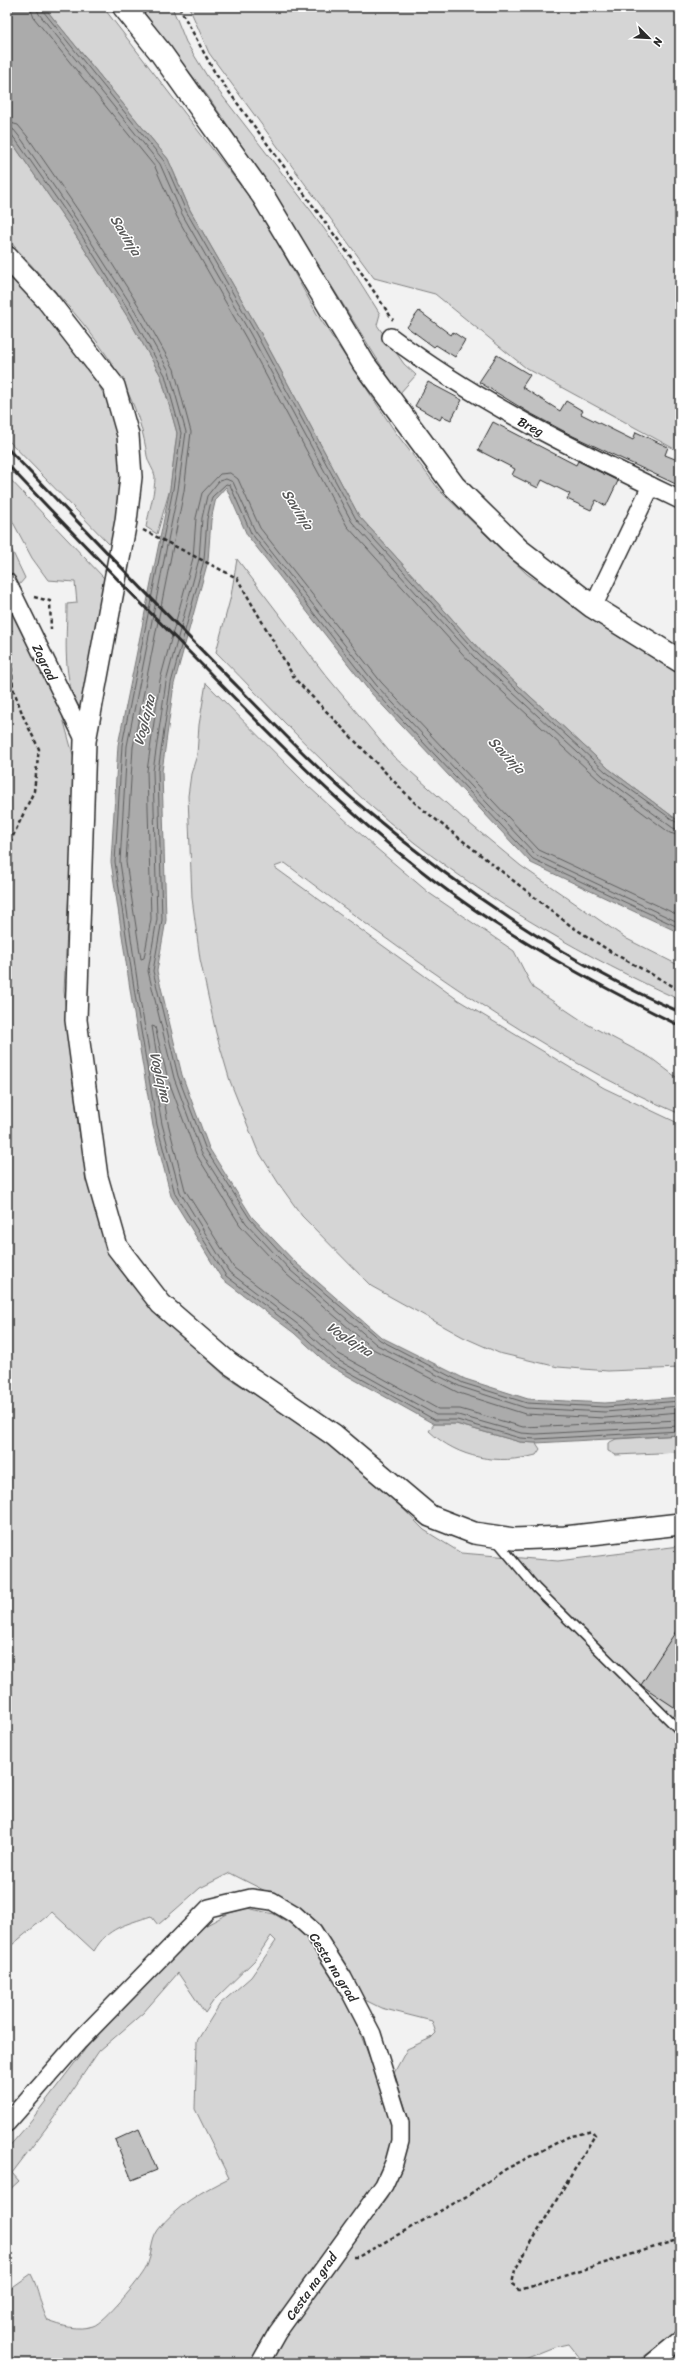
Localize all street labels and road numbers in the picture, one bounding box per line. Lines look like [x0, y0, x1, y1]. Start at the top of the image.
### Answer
street label: Breg [514, 410, 548, 443]
street label: Zagrad [26, 640, 64, 686]
street label: Cesta na grad [303, 1928, 365, 2008]
street label: Cesta na grad [279, 2247, 344, 2325]

